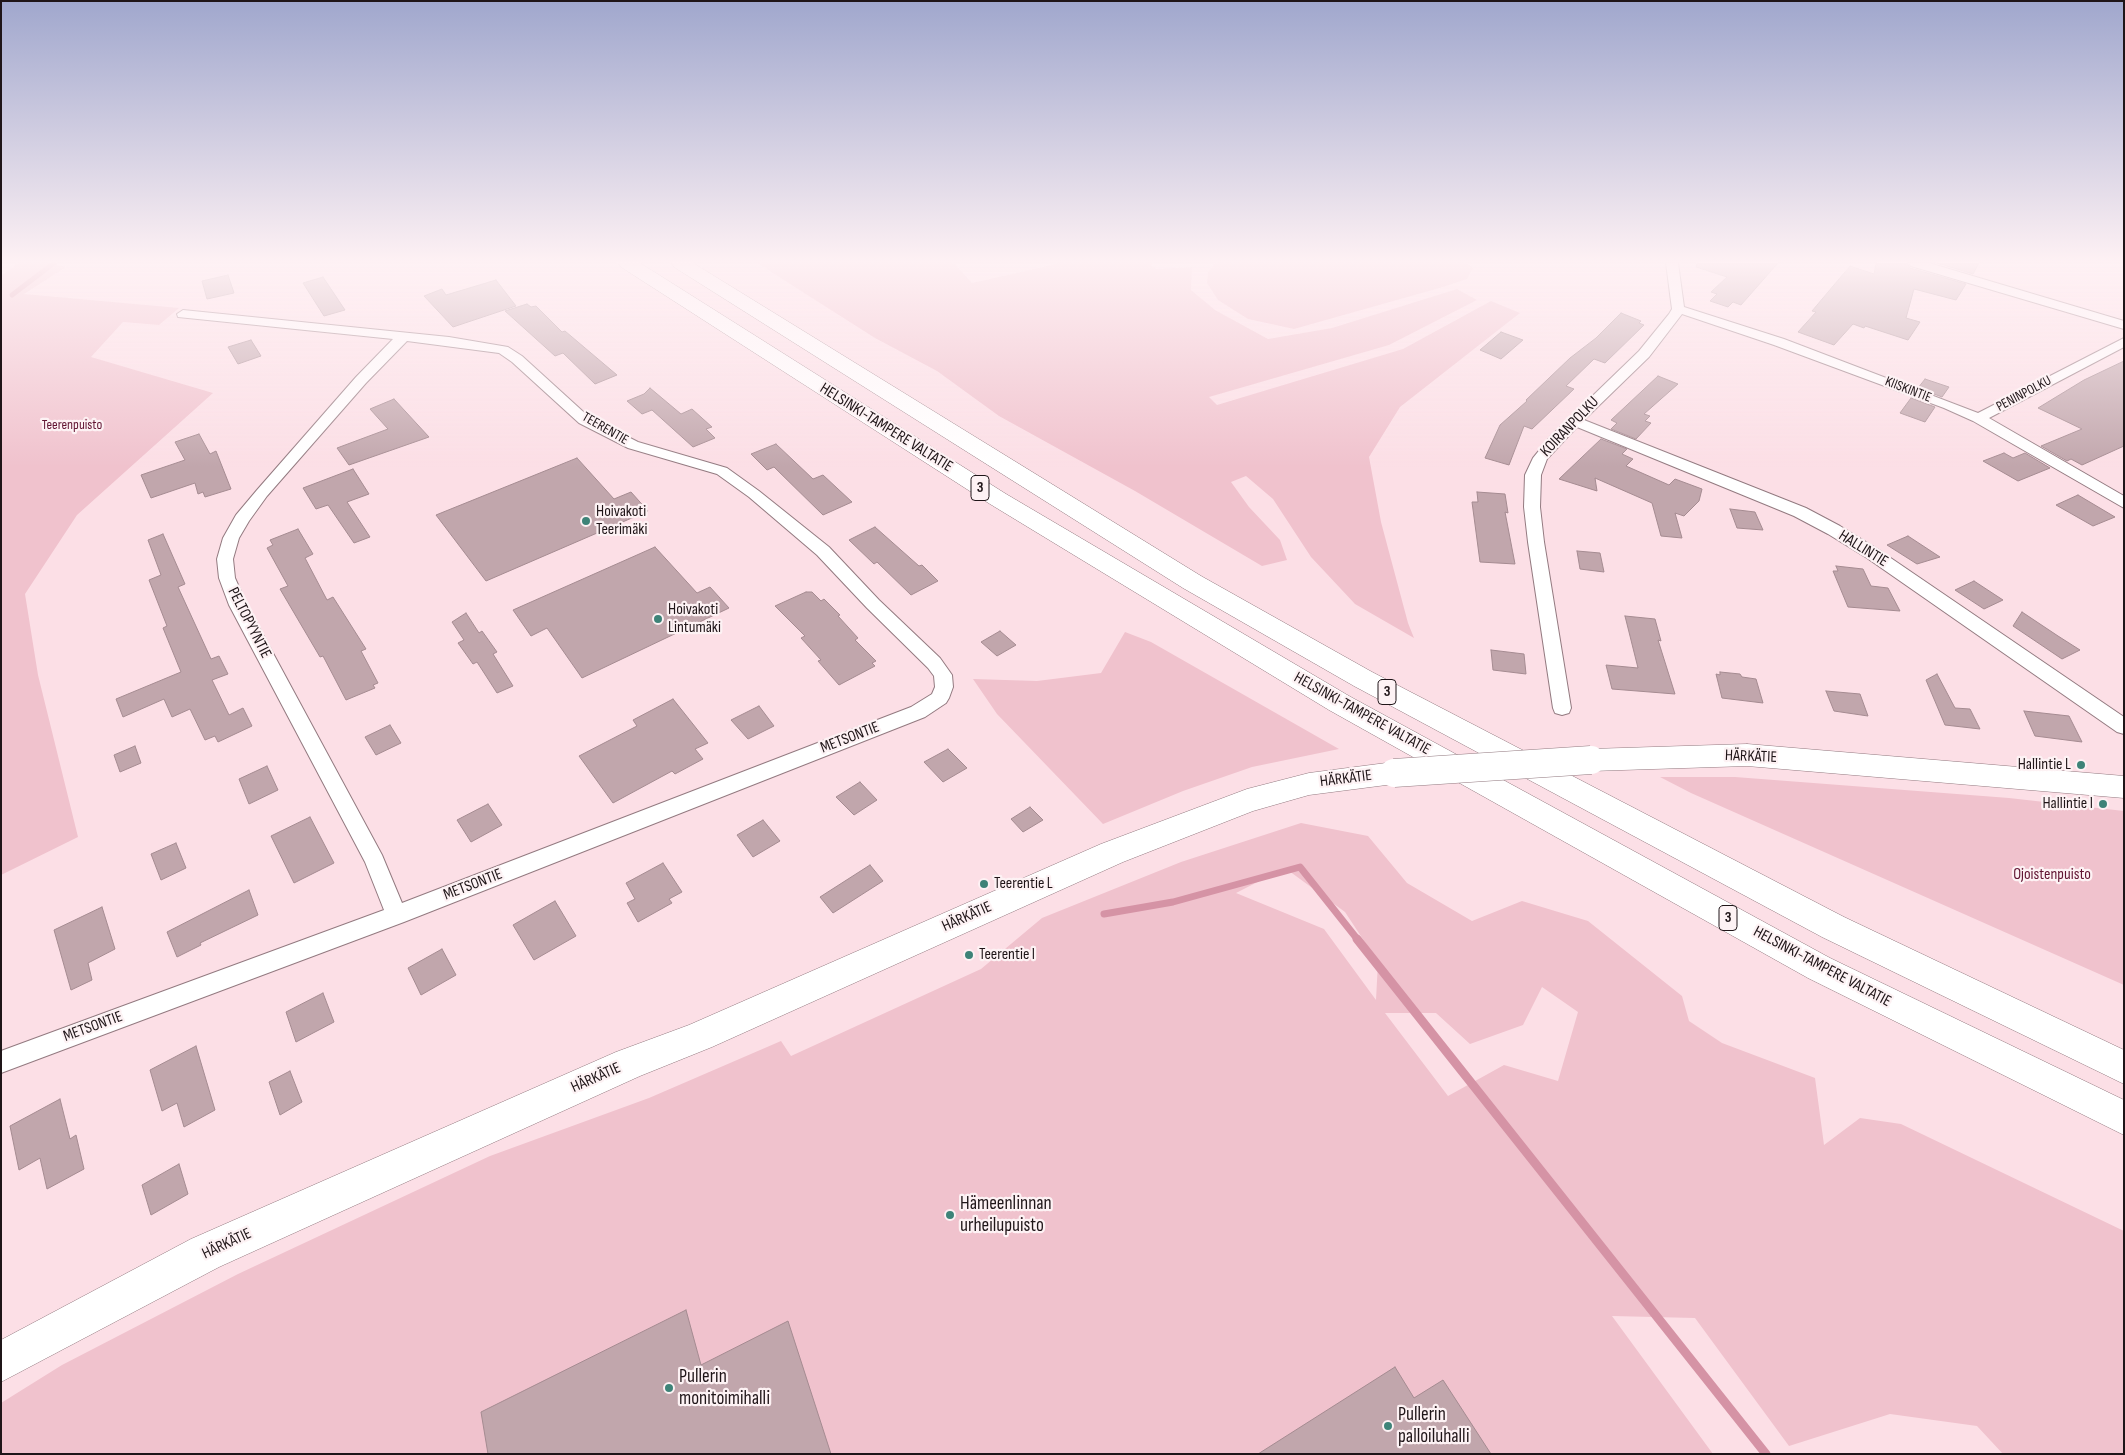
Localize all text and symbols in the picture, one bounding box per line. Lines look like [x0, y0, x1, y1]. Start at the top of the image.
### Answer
street label: PENINPOLKU [1994, 372, 2054, 416]
street label: KIISKINTIE [1882, 373, 1934, 407]
street label: HELSINKI-TAMPERE VALTATIE [816, 379, 956, 477]
street label: KOIRANPOLKU [1537, 393, 1603, 461]
street label: TEERENTIE [579, 409, 631, 449]
park label: Teerenpuisto [42, 417, 102, 433]
road number: 3 [971, 476, 989, 500]
place label: Hoivakoti Teerimäki [596, 502, 647, 540]
marker: Hoivakoti Teerimäki [580, 515, 592, 527]
street label: HALLINTIE [1835, 526, 1891, 572]
street label: PELTOPYYNTIE [223, 584, 275, 662]
place label: Hoivakoti Lintumäki [668, 600, 721, 638]
marker: Hoivakoti Lintumäki [652, 613, 664, 625]
street label: HELSINKI-TAMPERE VALTATIE [1290, 668, 1434, 760]
road number: 3 [1378, 680, 1396, 704]
street label: METSONTIE [818, 718, 882, 758]
street label: HÄRKÄTIE [1725, 746, 1777, 768]
place label: Hallintie L [2018, 755, 2071, 775]
marker: Hallintie L [2075, 759, 2087, 771]
street label: HÄRKÄTIE [1319, 766, 1373, 792]
place label: Hallintie I [2042, 794, 2093, 814]
marker: Hallintie I [2097, 798, 2109, 810]
street label: METSONTIE [441, 865, 505, 905]
park label: Ojoistenpuisto [2013, 865, 2091, 885]
place label: Teerentie L [994, 874, 1053, 894]
marker: Teerentie L [978, 878, 990, 890]
street label: HÄRKÄTIE [939, 898, 995, 936]
road number: 3 [1719, 906, 1737, 930]
street label: HELSINKI-TAMPERE VALTATIE [1750, 923, 1894, 1011]
place label: Teerentie I [979, 945, 1035, 965]
marker: Teerentie I [963, 949, 975, 961]
street label: METSONTIE [61, 1007, 125, 1047]
street label: HÄRKÄTIE [568, 1059, 624, 1097]
place label: Hämeenlinnan urheilupuisto [960, 1193, 1052, 1237]
marker: Hämeenlinnan urheilupuisto [944, 1209, 956, 1221]
street label: HÄRKÄTIE [199, 1224, 255, 1264]
place label: Pullerin monitoimihalli [679, 1366, 770, 1410]
marker: Pullerin monitoimihalli [663, 1382, 675, 1394]
place label: Pullerin palloiluhalli [1398, 1404, 1470, 1448]
marker: Pullerin palloiluhalli [1382, 1420, 1394, 1432]

